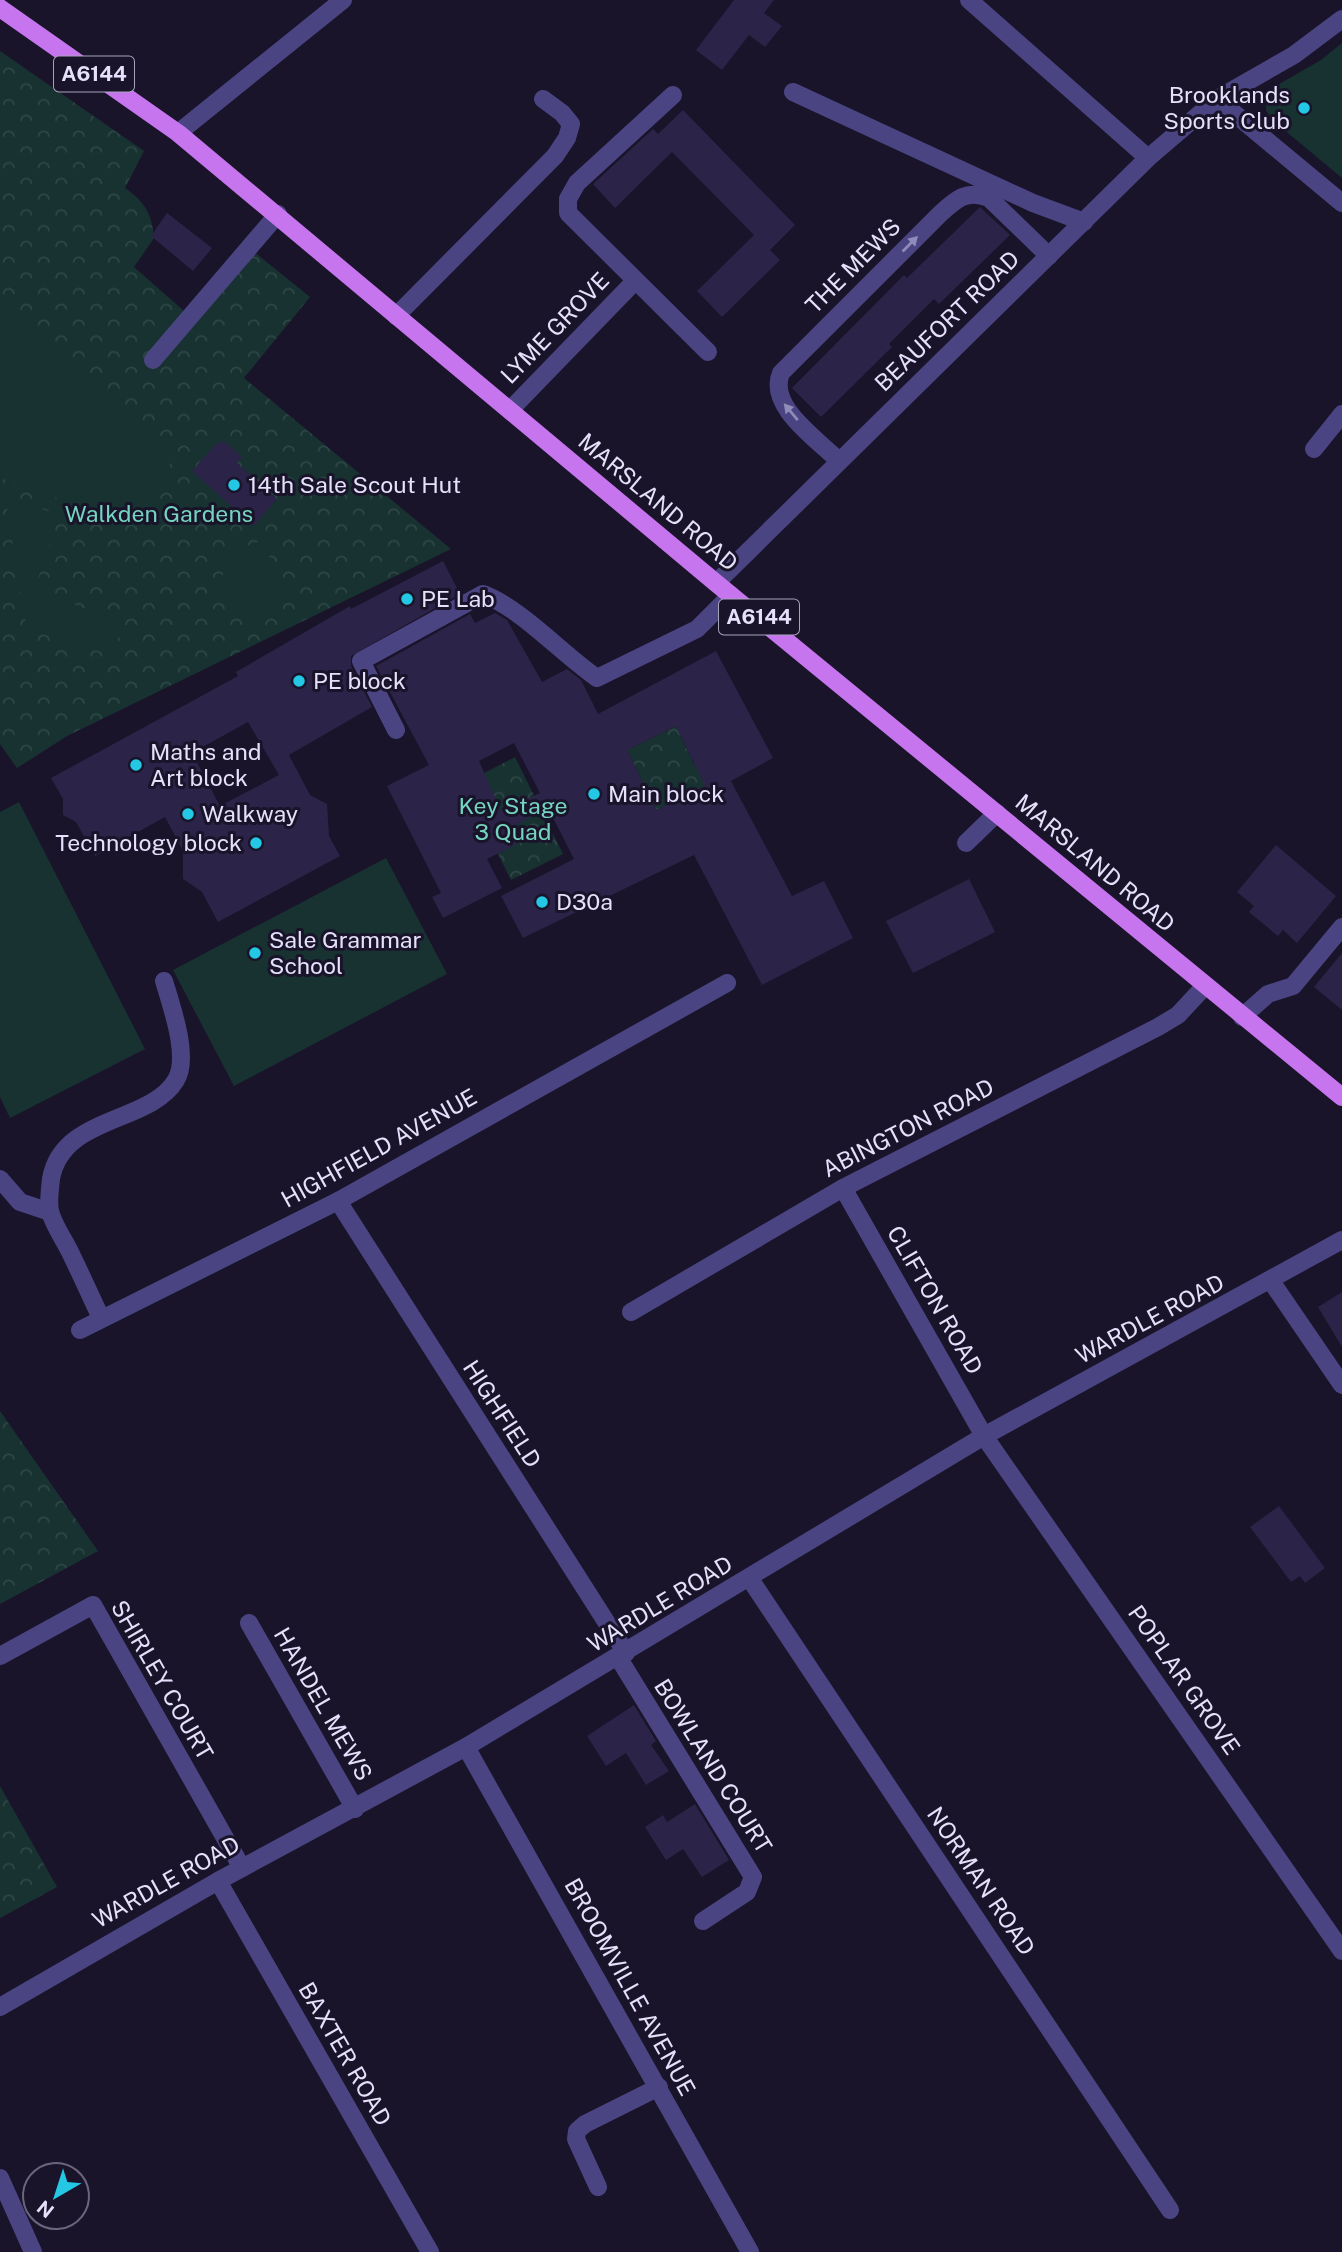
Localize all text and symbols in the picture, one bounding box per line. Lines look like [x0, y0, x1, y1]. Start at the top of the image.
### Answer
road number: A6144 [54, 56, 134, 92]
place label: Brooklands Sports Club [1164, 81, 1290, 134]
marker: Brooklands Sports Club [1296, 100, 1312, 116]
street label: THE MEWS [800, 213, 906, 319]
one-way arrow [902, 235, 919, 252]
street label: BEAUFORT ROAD [869, 245, 1024, 396]
street label: LYME GROVE [495, 267, 614, 389]
one-way arrow [783, 403, 799, 421]
street label: MARSLAND ROAD [573, 427, 743, 576]
place label: 14th Sale Scout Hut [248, 471, 461, 498]
marker: 14th Sale Scout Hut [226, 477, 242, 493]
park label: Walkden Gardens [65, 500, 253, 527]
place label: PE Lab [421, 585, 495, 612]
marker: PE Lab [399, 591, 415, 607]
road number: A6144 [719, 600, 799, 634]
place label: PE block [313, 667, 406, 694]
marker: PE block [291, 673, 307, 689]
place label: Maths and Art block [150, 738, 261, 791]
marker: Maths and Art block [128, 757, 144, 773]
place label: Main block [608, 780, 724, 807]
marker: Main block [586, 786, 602, 802]
street label: MARSLAND ROAD [1010, 788, 1180, 937]
park label: Key Stage 3 Quad [458, 792, 568, 845]
place label: Walkway [202, 800, 298, 827]
marker: Walkway [180, 806, 196, 822]
place label: Technology block [55, 829, 242, 856]
marker: Technology block [248, 835, 264, 851]
place label: D30a [556, 888, 613, 915]
marker: D30a [534, 894, 550, 910]
place label: Sale Grammar School [269, 926, 422, 979]
marker: Sale Grammar School [247, 945, 263, 961]
street label: ABINGTON ROAD [818, 1073, 998, 1182]
street label: HIGHFIELD AVENUE [276, 1083, 481, 1213]
street label: CLIFTON ROAD [882, 1221, 989, 1379]
street label: WARDLE ROAD [1071, 1268, 1228, 1369]
street label: HIGHFIELD [458, 1355, 547, 1472]
street label: WARDLE ROAD [583, 1550, 737, 1657]
street label: SHIRLEY COURT [106, 1595, 219, 1765]
street label: POPLAR GROVE [1123, 1600, 1246, 1759]
street label: HANDEL MEWS [269, 1622, 378, 1785]
street label: BOWLAND COURT [649, 1674, 778, 1858]
street label: NORMAN ROAD [922, 1801, 1041, 1960]
street label: WARDLE ROAD [88, 1830, 244, 1933]
street label: BROOMVILLE AVENUE [559, 1873, 702, 2100]
street label: BAXTER ROAD [293, 1977, 397, 2130]
north arrow [21, 2161, 91, 2231]
text: N [33, 2196, 58, 2222]

